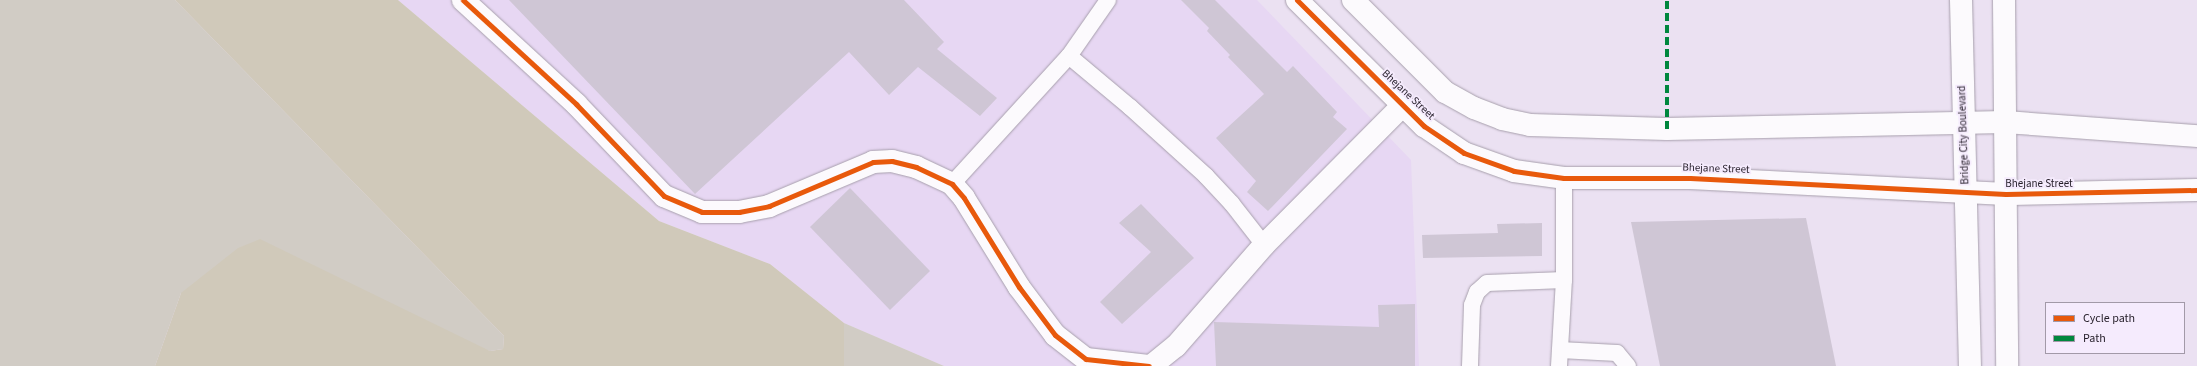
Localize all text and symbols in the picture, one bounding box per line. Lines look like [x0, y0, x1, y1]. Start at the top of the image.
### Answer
street label: Bhejane Street [1379, 67, 1437, 123]
street label: Bridge City Boulevard [1956, 85, 1972, 185]
street label: Bhejane Street [1682, 161, 1750, 177]
street label: Bhejane Street [2005, 177, 2073, 191]
legend [2045, 302, 2185, 354]
text: Cycle path [2083, 310, 2135, 327]
text: Path [2083, 330, 2106, 347]

